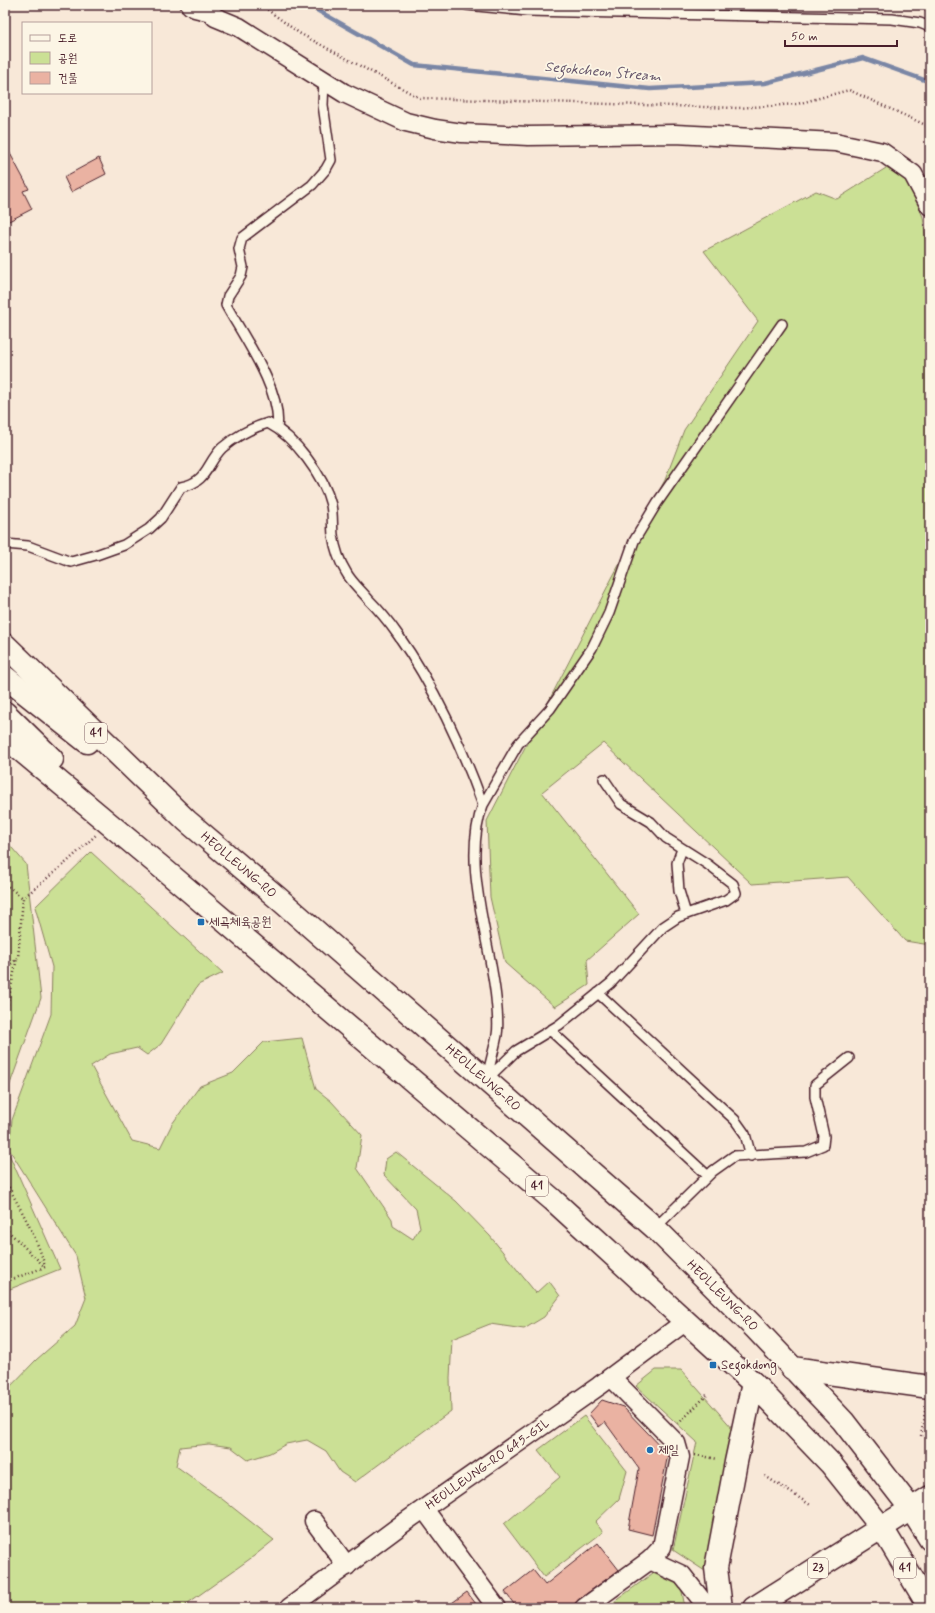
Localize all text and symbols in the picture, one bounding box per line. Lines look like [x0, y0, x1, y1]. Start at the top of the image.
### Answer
legend [22, 22, 152, 94]
scale bar [785, 22, 897, 48]
text: 50 m [791, 29, 818, 45]
text: 도로 [58, 31, 77, 47]
text: 공원 [58, 51, 77, 67]
water label: Segokcheon Stream [544, 58, 662, 88]
text: 건물 [58, 71, 78, 87]
road number: 41 [85, 723, 107, 743]
street label: HEOLLEUNG-RO [197, 828, 280, 902]
place label: 세곡체육공원 [209, 914, 272, 931]
marker: 세곡체육공원 [196, 917, 206, 927]
street label: HEOLLEUNG-RO [442, 1040, 524, 1115]
road number: 41 [526, 1176, 548, 1196]
street label: HEOLLEUNG-RO [683, 1256, 762, 1335]
place label: Segokdong [721, 1357, 777, 1376]
marker: Segokdong [708, 1360, 718, 1370]
street label: HEOLLEUNG-RO 645-GIL [422, 1415, 553, 1514]
place label: 제일 [658, 1442, 679, 1459]
marker: 제일 [645, 1445, 655, 1455]
road number: 23 [808, 1558, 828, 1578]
road number: 41 [894, 1558, 916, 1578]

